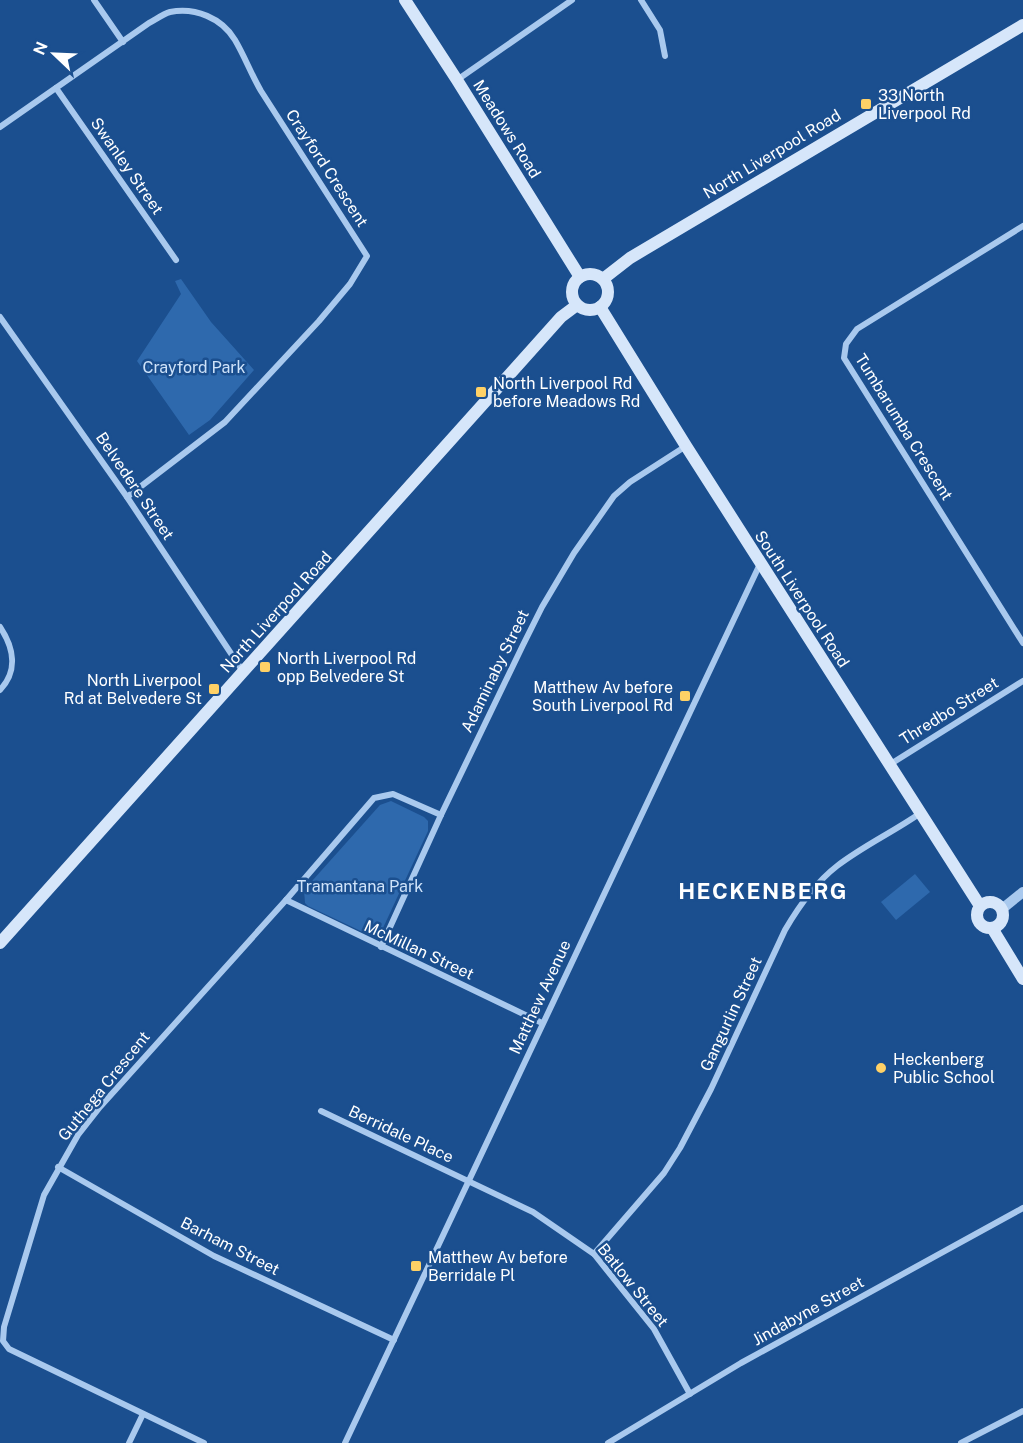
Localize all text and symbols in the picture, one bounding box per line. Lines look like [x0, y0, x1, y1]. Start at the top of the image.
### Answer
north arrow [24, 24, 84, 84]
text: N [29, 39, 52, 58]
street label: Meadows Road [469, 76, 545, 182]
place label: 33 North Liverpool Rd [878, 86, 971, 123]
marker: 33 North Liverpool Rd [859, 97, 873, 111]
street label: North Liverpool Road [700, 105, 844, 203]
street label: Crayford Crescent [282, 106, 372, 230]
street label: Swanley Street [87, 114, 167, 218]
street label: Tumbarumba Crescent [851, 350, 957, 504]
park label: Crayford Park [142, 358, 246, 377]
place label: North Liverpool Rd before Meadows Rd [493, 374, 640, 411]
marker: North Liverpool Rd before Meadows Rd [474, 385, 488, 399]
street label: Belvedere Street [92, 429, 178, 543]
street label: South Liverpool Road [751, 527, 853, 671]
street label: North Liverpool Road [216, 547, 336, 677]
street label: Adaminaby Street [457, 607, 533, 735]
place label: North Liverpool Rd opp Belvedere St [277, 649, 416, 686]
marker: North Liverpool Rd opp Belvedere St [258, 660, 272, 674]
place label: North Liverpool Rd at Belvedere St [64, 671, 202, 708]
street label: Thredbo Street [896, 673, 1002, 749]
place label: Matthew Av before South Liverpool Rd [532, 678, 673, 715]
marker: North Liverpool Rd at Belvedere St [207, 682, 221, 696]
marker: Matthew Av before South Liverpool Rd [678, 689, 692, 703]
park label: Tramantana Park [297, 877, 423, 896]
district label: HECKENBERG [678, 878, 848, 904]
street label: McMillan Street [361, 916, 477, 984]
street label: Matthew Avenue [505, 937, 575, 1057]
street label: Gangurlin Street [696, 954, 766, 1074]
street label: Guthega Crescent [54, 1028, 154, 1144]
place label: Heckenberg Public School [893, 1050, 995, 1087]
marker: Heckenberg Public School [874, 1061, 888, 1075]
street label: Berridale Place [346, 1101, 456, 1167]
street label: Barham Street [177, 1213, 283, 1279]
street label: Batlow Street [594, 1239, 672, 1331]
place label: Matthew Av before Berridale Pl [428, 1248, 568, 1285]
marker: Matthew Av before Berridale Pl [409, 1259, 423, 1273]
street label: Jindabyne Street [749, 1272, 867, 1350]

